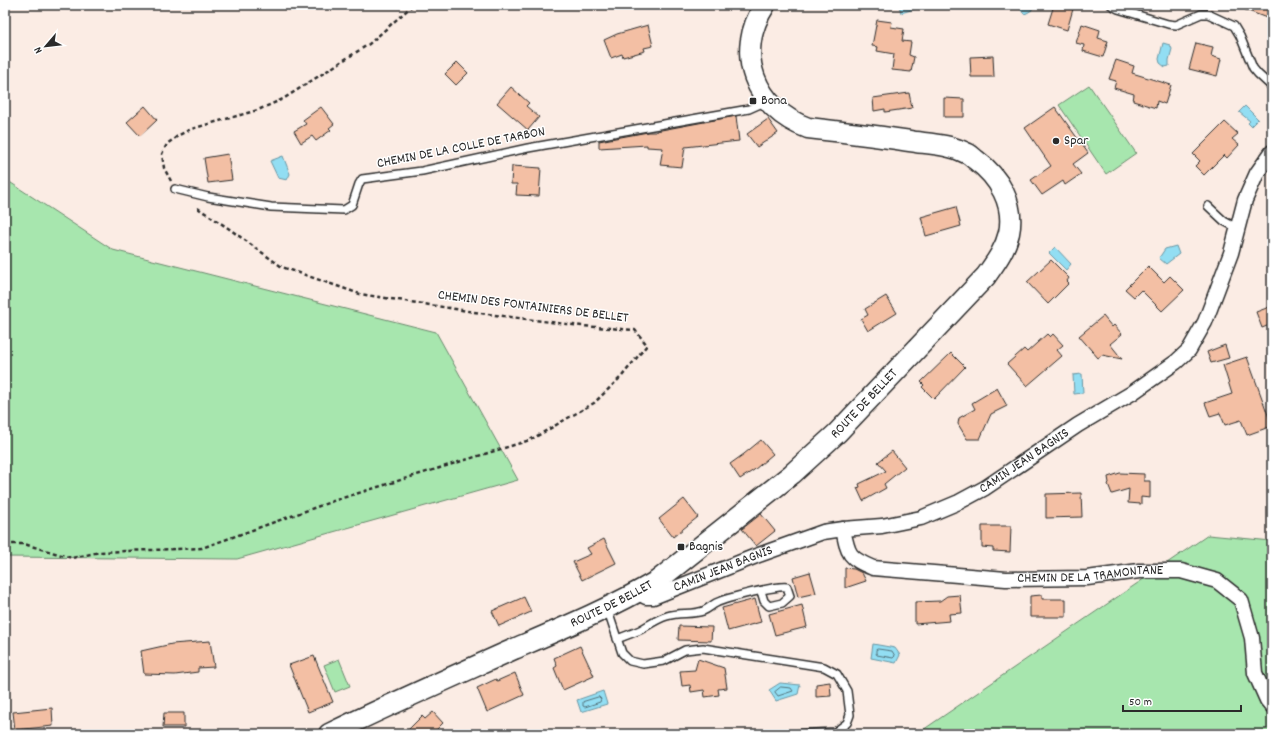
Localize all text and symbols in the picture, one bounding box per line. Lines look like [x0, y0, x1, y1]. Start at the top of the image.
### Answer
north arrow [26, 26, 66, 66]
text: N [30, 43, 47, 56]
place label: Bona [761, 91, 787, 111]
marker: Bona [748, 96, 758, 106]
street label: CHEMIN DE LA COLLE DE TARBON [375, 122, 547, 174]
place label: Spar [1064, 131, 1089, 151]
marker: Spar [1051, 136, 1061, 146]
street label: CHEMIN DES FONTAINIERS DE BELLET [437, 285, 630, 329]
street label: ROUTE DE BELLET [826, 364, 903, 444]
street label: CAMIN JEAN BAGNIS [976, 423, 1074, 499]
place label: Bagnis [689, 537, 723, 557]
street label: CAMIN JEAN BAGNIS [671, 541, 776, 598]
marker: Bagnis [676, 542, 686, 552]
street label: CHEMIN DE LA TRAMONTANE [1017, 561, 1164, 589]
street label: ROUTE DE BELLET [567, 575, 657, 633]
scale bar [1123, 687, 1241, 713]
text: 50 m [1129, 694, 1152, 711]

